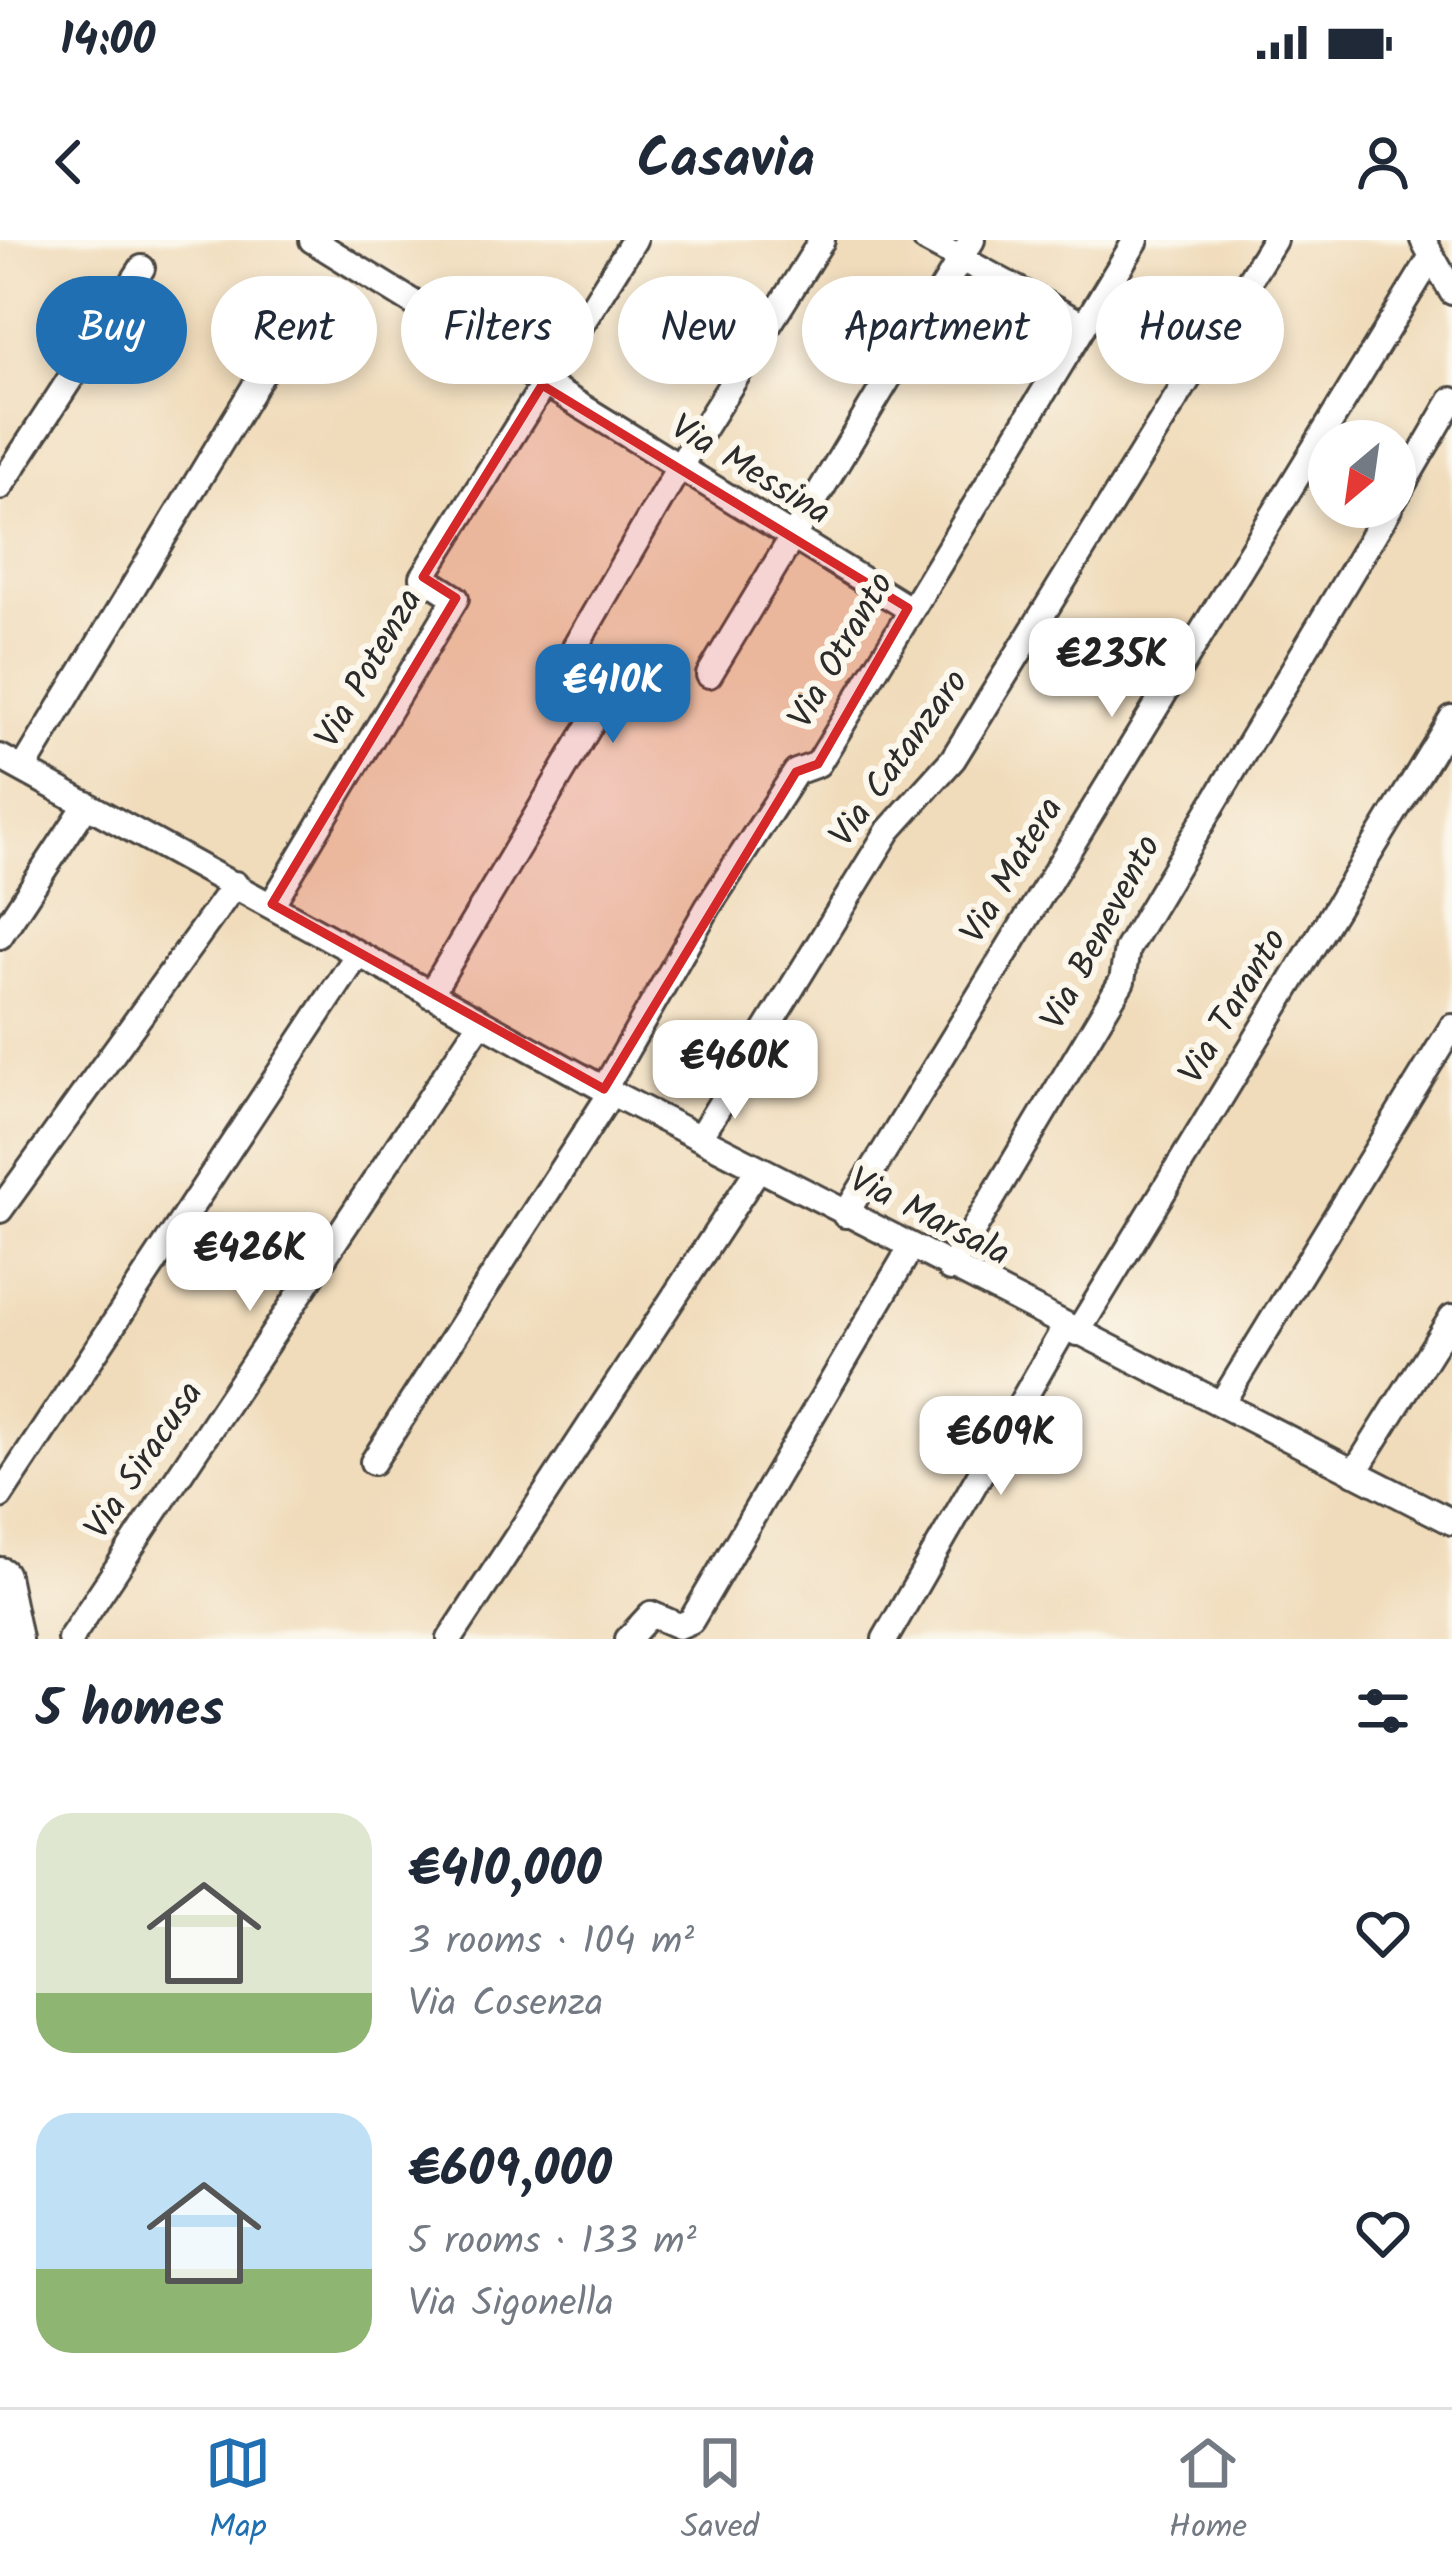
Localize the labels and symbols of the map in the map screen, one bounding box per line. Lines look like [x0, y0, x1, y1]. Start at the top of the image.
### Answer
street label: Via Messina [659, 400, 841, 542]
north arrow [1308, 420, 1416, 528]
street label: Via Otranto [774, 562, 910, 740]
street label: Via Potenza [301, 578, 439, 760]
pin: €235K [1028, 618, 1196, 720]
pin: €410K [529, 644, 697, 746]
street label: Via Catanzaro [816, 658, 984, 860]
street label: Via Matera [947, 786, 1079, 956]
street label: Via Benevento [1027, 825, 1177, 1041]
street label: Via Taranto [1165, 918, 1303, 1096]
pin: €460K [651, 1020, 819, 1122]
street label: Via Marsala [838, 1153, 1020, 1283]
pin: €426K [166, 1212, 334, 1314]
street label: Via Siracusa [71, 1370, 219, 1552]
pin: €609K [917, 1396, 1085, 1498]

